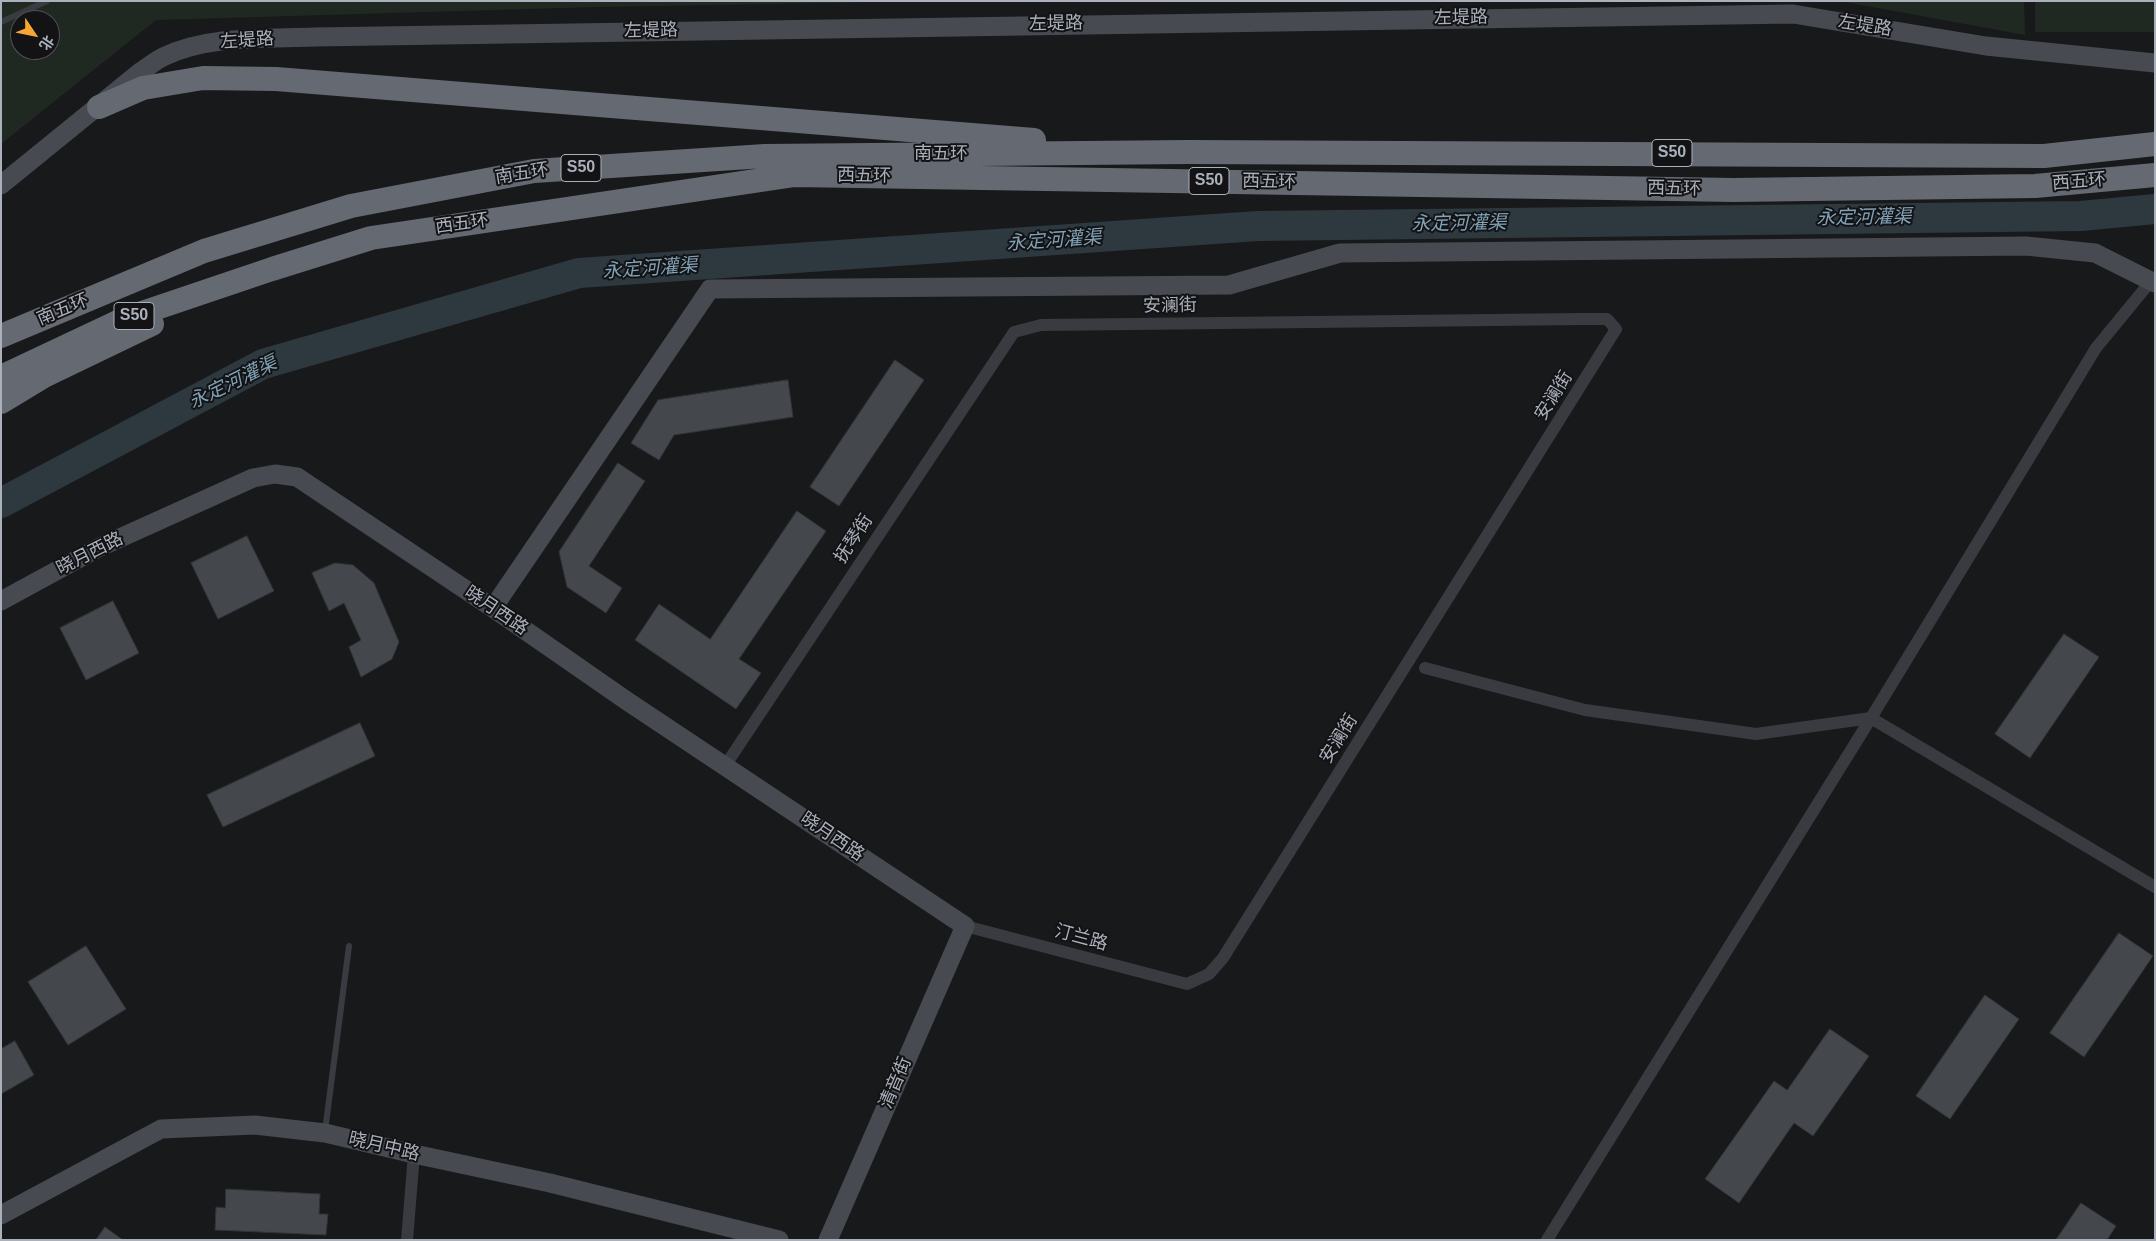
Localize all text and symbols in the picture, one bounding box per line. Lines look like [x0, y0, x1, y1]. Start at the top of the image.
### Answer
street label: 左堤路 [1434, 7, 1488, 29]
north arrow [10, 10, 60, 60]
street label: 左堤路 [1837, 11, 1893, 41]
street label: 左堤路 [1029, 13, 1083, 35]
street label: 左堤路 [624, 20, 678, 42]
street label: 左堤路 [219, 28, 275, 54]
text: 北 [36, 33, 57, 53]
road number: S50 [1652, 140, 1692, 167]
street label: 南五环 [914, 143, 968, 165]
road number: S50 [561, 154, 601, 182]
street label: 南五环 [494, 159, 550, 189]
street label: 西五环 [837, 165, 891, 187]
road number: S50 [1189, 168, 1229, 195]
street label: 西五环 [2051, 169, 2107, 195]
street label: 西五环 [1242, 171, 1296, 193]
street label: 西五环 [1647, 178, 1701, 200]
water label: 永定河灌渠 [1816, 206, 1912, 230]
street label: 西五环 [434, 210, 490, 238]
water label: 永定河灌渠 [1411, 212, 1507, 236]
water label: 永定河灌渠 [1006, 226, 1102, 256]
water label: 永定河灌渠 [602, 254, 698, 284]
street label: 南五环 [34, 290, 92, 330]
street label: 安澜街 [1143, 295, 1197, 317]
road number: S50 [114, 302, 154, 330]
water label: 永定河灌渠 [185, 352, 281, 414]
street label: 安澜街 [1531, 367, 1577, 425]
street label: 抚琴街 [830, 510, 878, 568]
street label: 晓月西路 [53, 528, 127, 580]
street label: 晓月西路 [460, 582, 532, 640]
street label: 安澜街 [1316, 710, 1362, 768]
street label: 晓月西路 [796, 808, 868, 866]
street label: 汀兰路 [1052, 921, 1110, 955]
street label: 清音街 [876, 1054, 916, 1112]
street label: 晓月中路 [346, 1128, 422, 1166]

